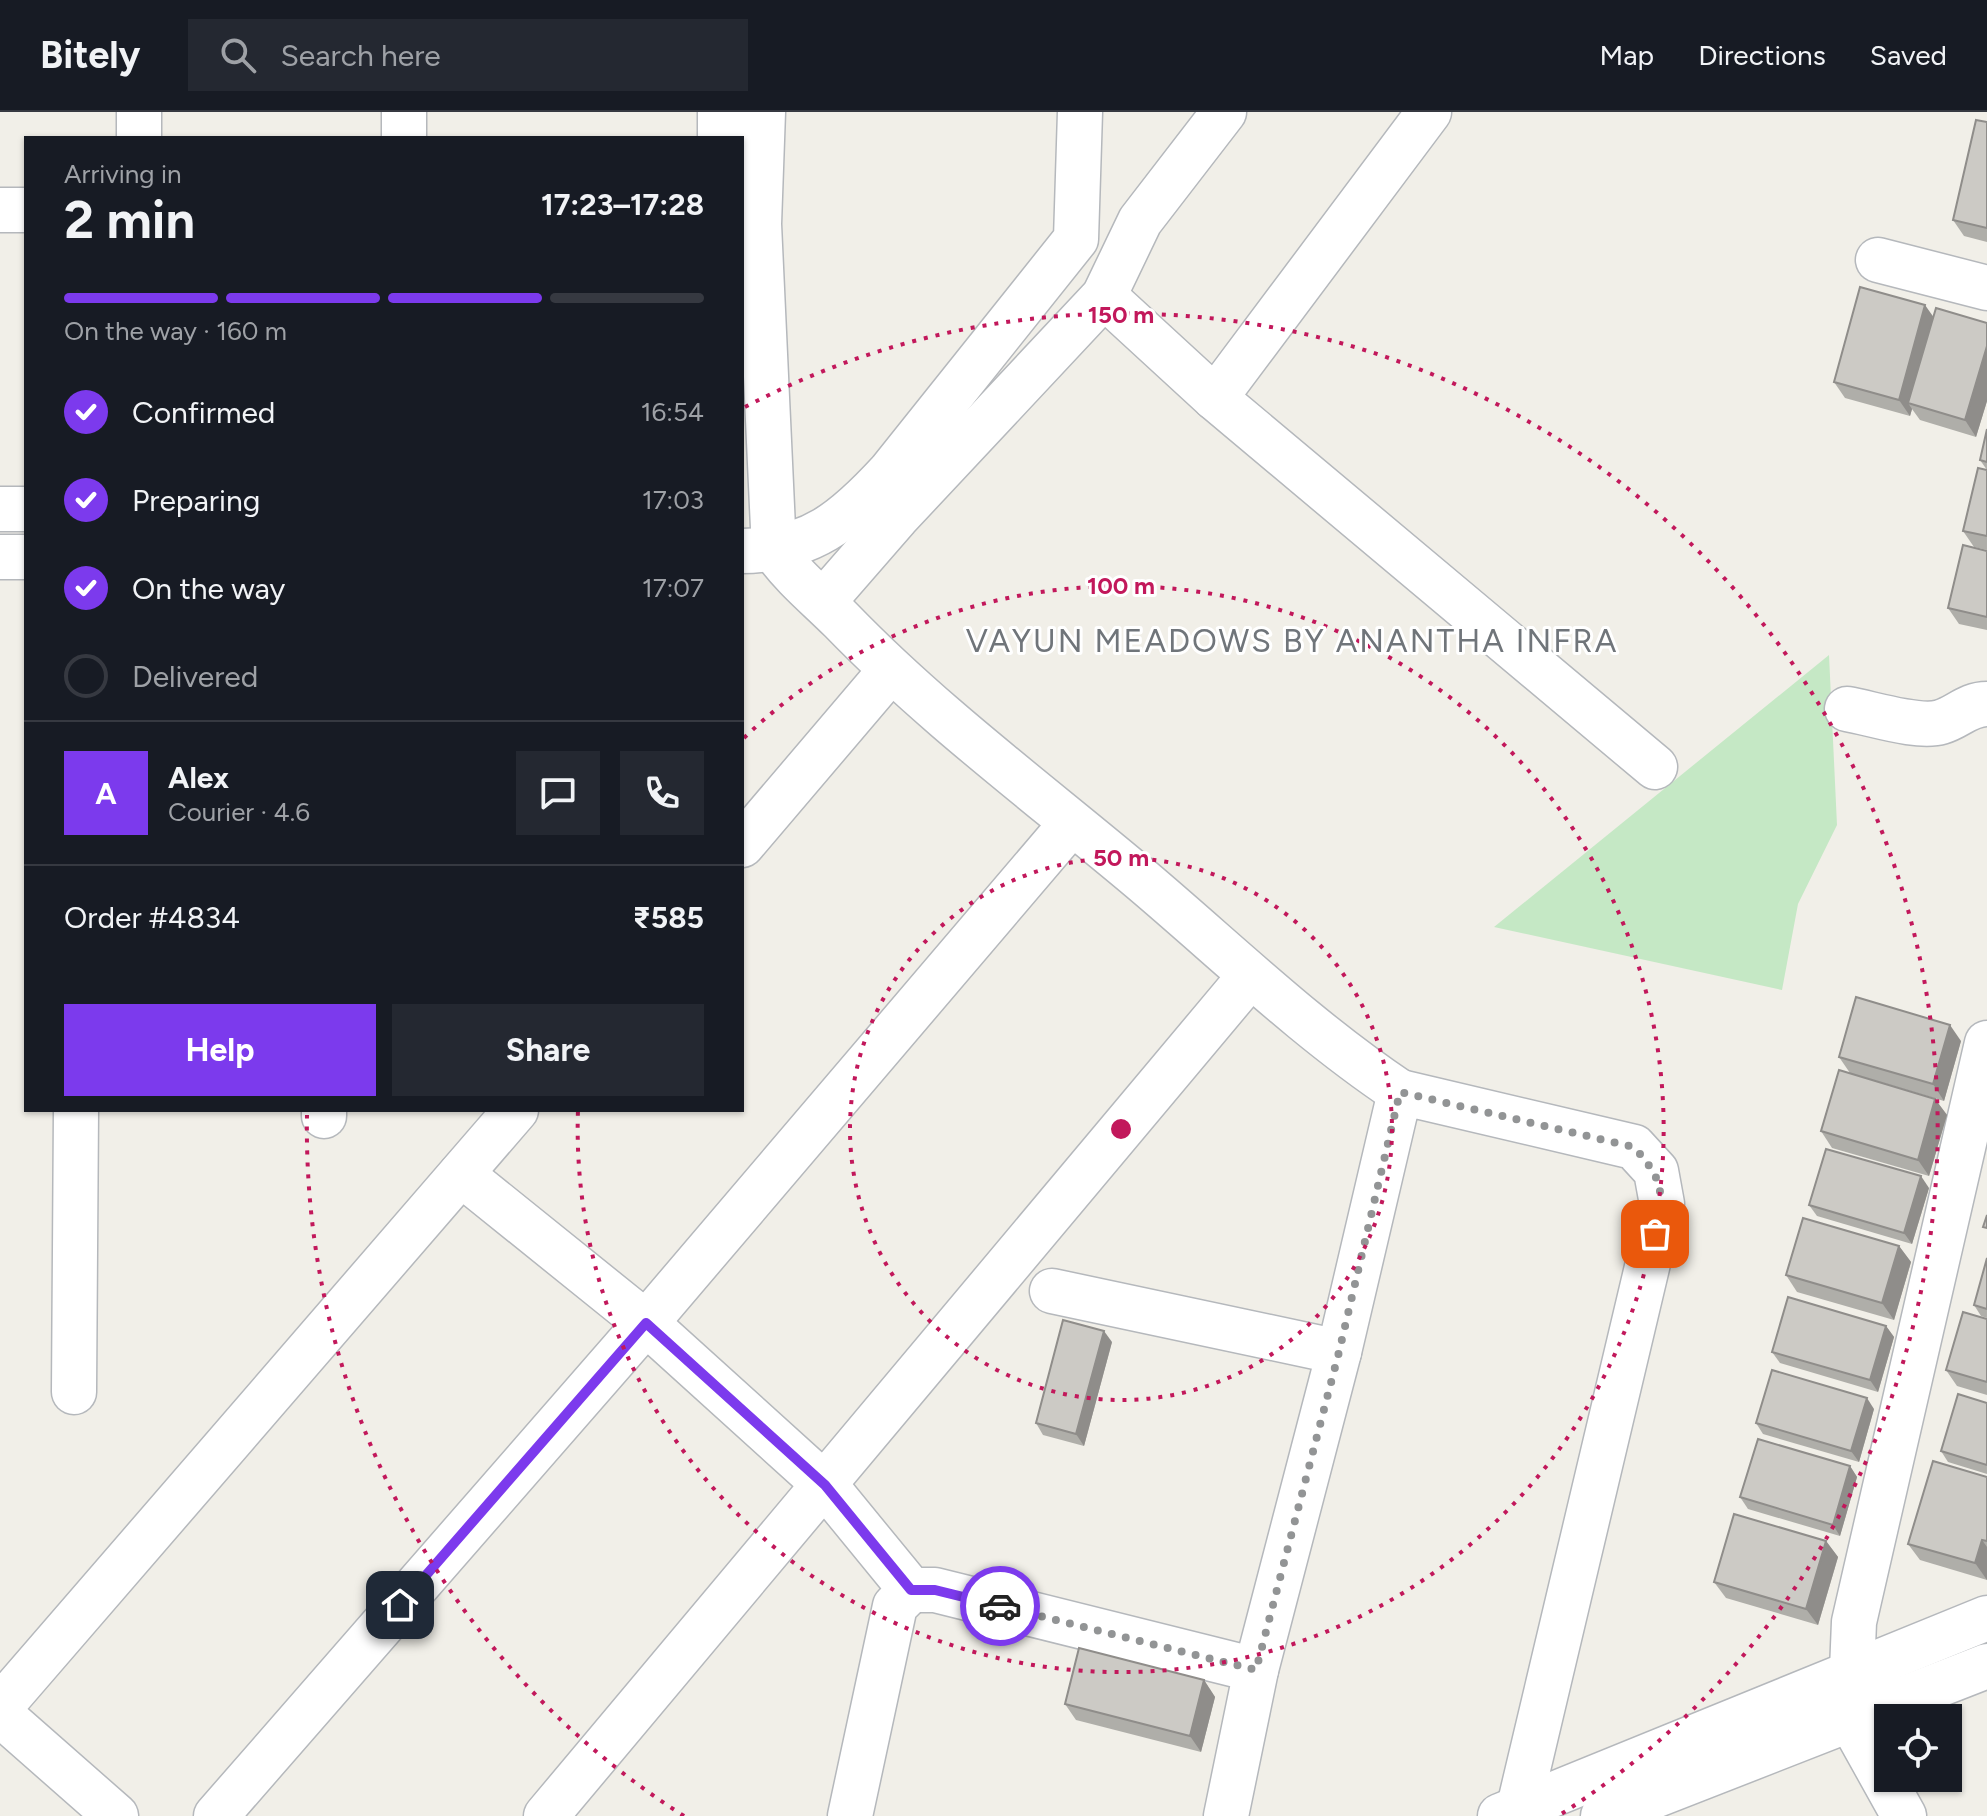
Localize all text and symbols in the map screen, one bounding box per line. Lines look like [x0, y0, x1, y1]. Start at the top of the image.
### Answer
search box [188, 19, 748, 91]
text: Bitely [40, 32, 140, 78]
icon: search [216, 33, 260, 77]
text: Search here [280, 37, 441, 74]
text: Map [1600, 38, 1654, 72]
text: Directions [1698, 38, 1826, 72]
text: Saved [1870, 38, 1947, 72]
text: Arriving in [64, 158, 182, 190]
text: 17:23–17:28 [541, 186, 704, 223]
text: 2 min [64, 189, 195, 251]
text: 150 m [1088, 300, 1154, 329]
text: On the way · 160 m [64, 315, 287, 347]
icon: check [64, 390, 108, 434]
text: Confirmed [132, 394, 275, 431]
text: 16:54 [641, 396, 704, 428]
icon: check [64, 478, 108, 522]
text: Preparing [132, 482, 260, 519]
text: 17:03 [642, 484, 704, 516]
icon: check [64, 566, 108, 610]
text: On the way [132, 570, 285, 607]
text: 100 m [1087, 571, 1155, 600]
text: 17:07 [642, 572, 704, 604]
district label: VAYUN MEADOWS BY ANANTHA INFRA [966, 622, 1618, 660]
text: Delivered [132, 658, 258, 695]
button: chat [516, 751, 600, 835]
button: phone [620, 751, 704, 835]
text: Alex [168, 759, 229, 796]
text: A [95, 775, 117, 812]
text: Courier · 4.6 [168, 796, 310, 828]
text: 50 m [1093, 843, 1149, 872]
text: Order #4834 [64, 899, 240, 936]
text: ₹585 [633, 899, 704, 936]
button: Help [64, 1004, 376, 1096]
button: Share [392, 1004, 704, 1096]
centre of rings [1107, 1115, 1135, 1143]
pin [1621, 1200, 1689, 1268]
icon: bag [1633, 1212, 1677, 1256]
courier [960, 1566, 1040, 1646]
pin [366, 1571, 434, 1639]
icon: home [378, 1583, 422, 1627]
icon: car [978, 1584, 1022, 1628]
map controls [1874, 1704, 1962, 1792]
button: locate [1874, 1704, 1962, 1792]

